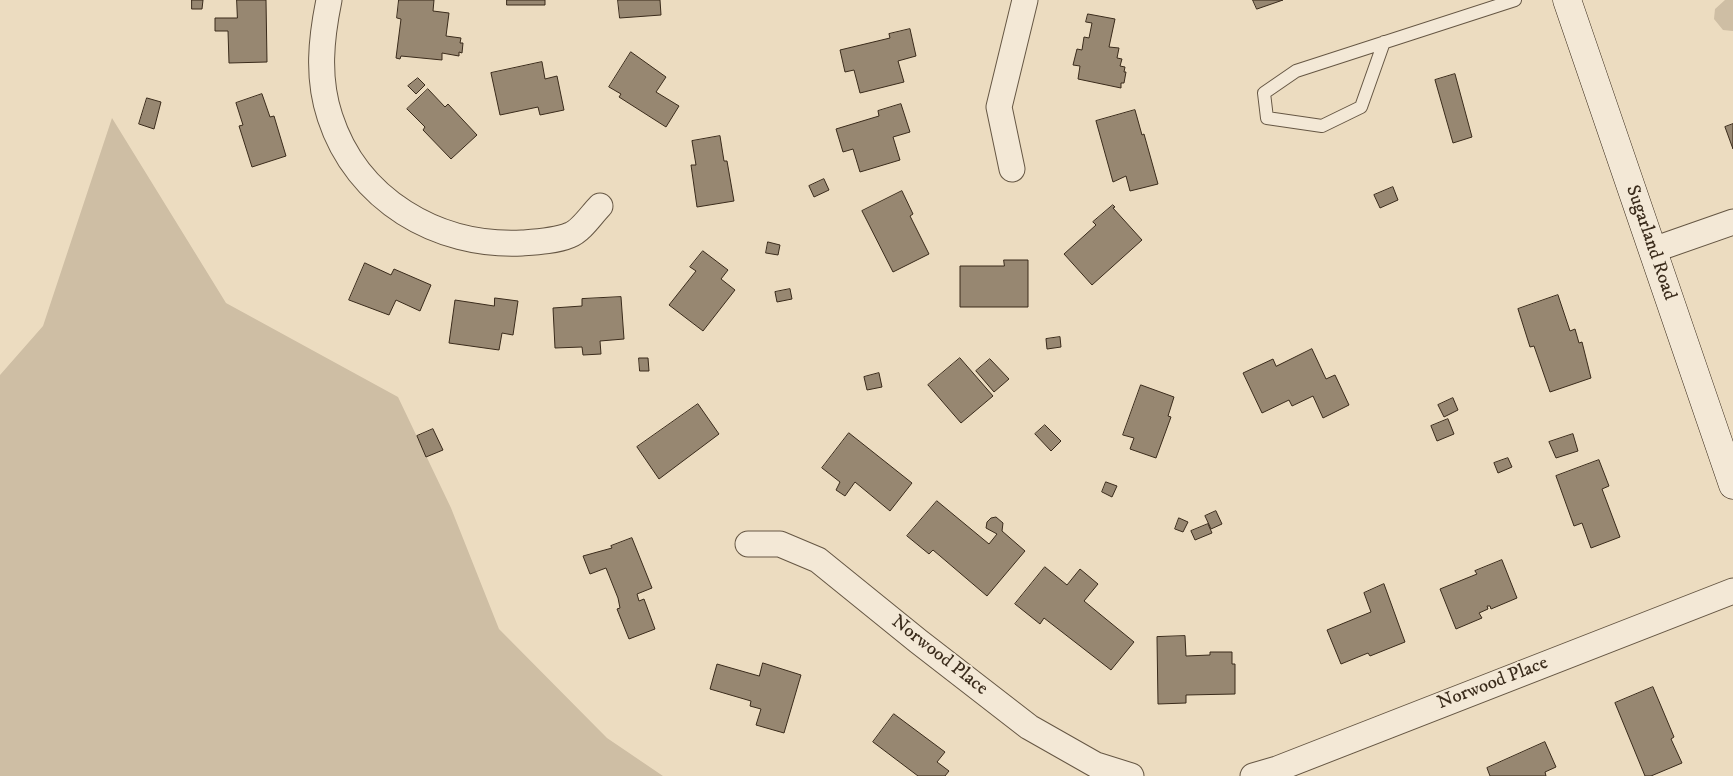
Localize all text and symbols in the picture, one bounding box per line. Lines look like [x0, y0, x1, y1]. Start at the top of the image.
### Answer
street label: Sugarland Road [1620, 183, 1680, 303]
street label: Norwood Place [886, 611, 992, 701]
street label: Norwood Place [1435, 652, 1551, 716]

